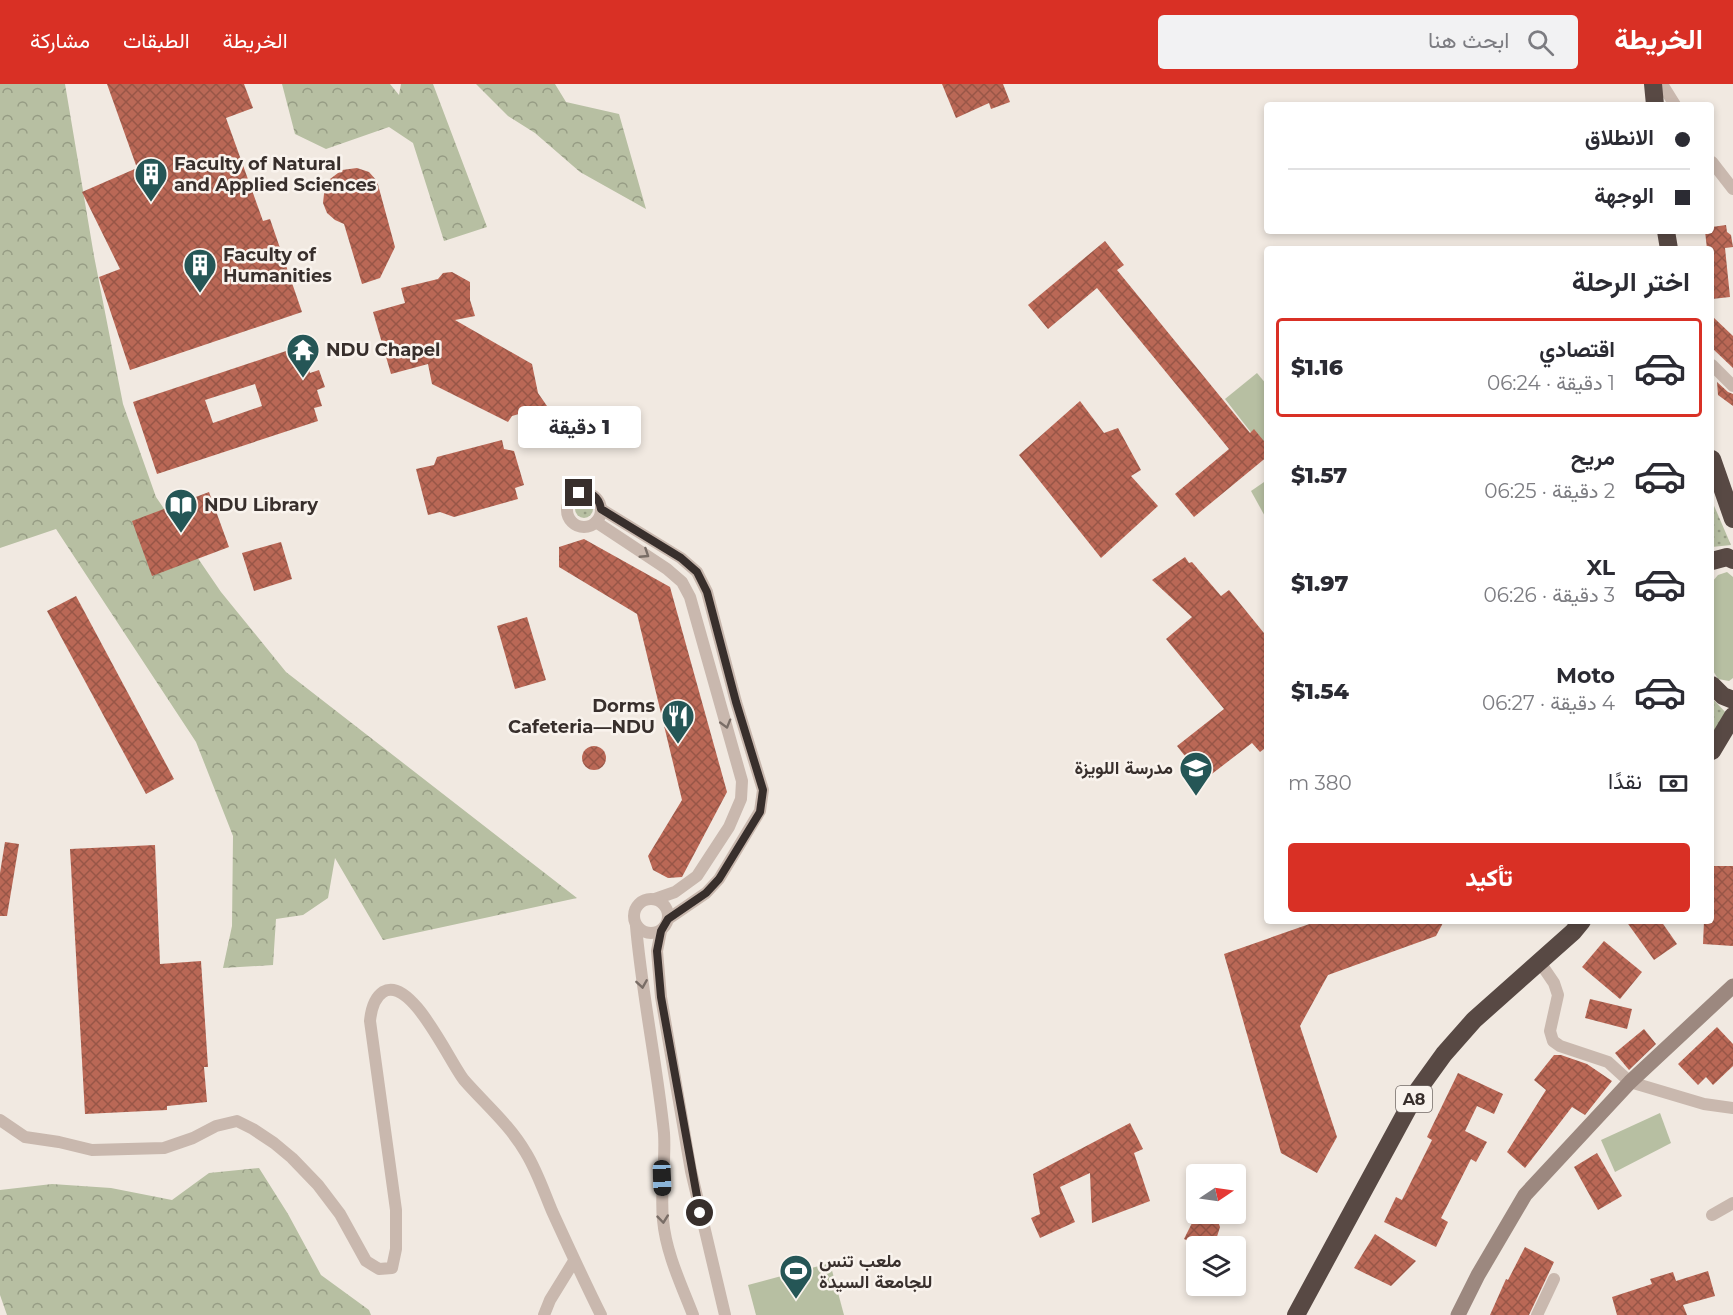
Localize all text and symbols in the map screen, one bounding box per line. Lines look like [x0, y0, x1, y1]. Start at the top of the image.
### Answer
search box [1158, 15, 1578, 69]
text: الخريطة [1614, 22, 1703, 56]
icon: search [1524, 26, 1557, 59]
text: ابحث هنا [1428, 27, 1509, 54]
text: مشاركة [30, 28, 90, 53]
text: الطبقات [123, 28, 190, 53]
text: الخريطة [223, 28, 288, 53]
text: الانطلاق [1585, 124, 1654, 151]
place label: Faculty of Natural and Applied Sciences [174, 153, 377, 196]
building icon: Faculty of Natural and Applied Sciences [133, 156, 169, 203]
text: الوجهة [1594, 182, 1654, 209]
place label: Faculty of Humanities [223, 244, 332, 287]
building icon: Faculty of Humanities [182, 247, 218, 294]
text: اختر الرحلة [1572, 265, 1690, 298]
temple icon: NDU Chapel [285, 332, 321, 379]
text: اقتصادي [1539, 336, 1615, 363]
place label: NDU Chapel [326, 339, 440, 361]
icon: car [1633, 341, 1687, 395]
text: $1.16 [1291, 354, 1343, 381]
text: 1 دقيقة · 06:24 [1487, 371, 1615, 395]
callout: 1 دقيقة [518, 406, 640, 448]
text: 1 دقيقة [549, 415, 610, 439]
text: مريح [1571, 444, 1615, 471]
icon: car [1633, 449, 1687, 503]
text: $1.57 [1291, 462, 1347, 489]
route end [565, 479, 592, 506]
text: 2 دقيقة · 06:25 [1484, 479, 1615, 503]
library icon: NDU Library [163, 487, 199, 534]
place label: NDU Library [204, 494, 318, 516]
one-way arrow [639, 547, 649, 559]
text: XL [1586, 554, 1615, 581]
icon: car [1633, 557, 1687, 611]
text: $1.97 [1291, 570, 1348, 597]
text: 3 دقيقة · 06:26 [1483, 583, 1615, 607]
text: Moto [1556, 662, 1615, 689]
icon: car [1633, 665, 1687, 719]
text: $1.54 [1291, 678, 1349, 705]
text: 4 دقيقة · 06:27 [1482, 691, 1615, 715]
place label: Dorms Cafeteria—NDU [508, 695, 655, 738]
restaurant icon: Dorms Cafeteria—NDU [660, 698, 696, 745]
one-way arrow [719, 718, 731, 729]
school or university icon: مدرسة اللويزة [1178, 750, 1214, 797]
place label: مدرسة اللويزة [1075, 757, 1173, 779]
icon: cash [1657, 767, 1690, 800]
text: نقدًا [1608, 768, 1642, 795]
text: 380 m [1288, 771, 1352, 795]
button: تأكيد [1288, 843, 1690, 912]
one-way arrow [636, 979, 648, 988]
road number: A8 [1396, 1086, 1432, 1112]
car [652, 1160, 672, 1196]
north arrow [1186, 1164, 1246, 1224]
map controls [1186, 1164, 1246, 1296]
route start [686, 1199, 713, 1226]
one-way arrow [657, 1214, 669, 1224]
button: layers [1186, 1236, 1246, 1296]
place label: ملعب تنس للجامعة السيدة [819, 1250, 932, 1293]
sports icon: ملعب تنس للجامعة السيدة [778, 1253, 814, 1300]

